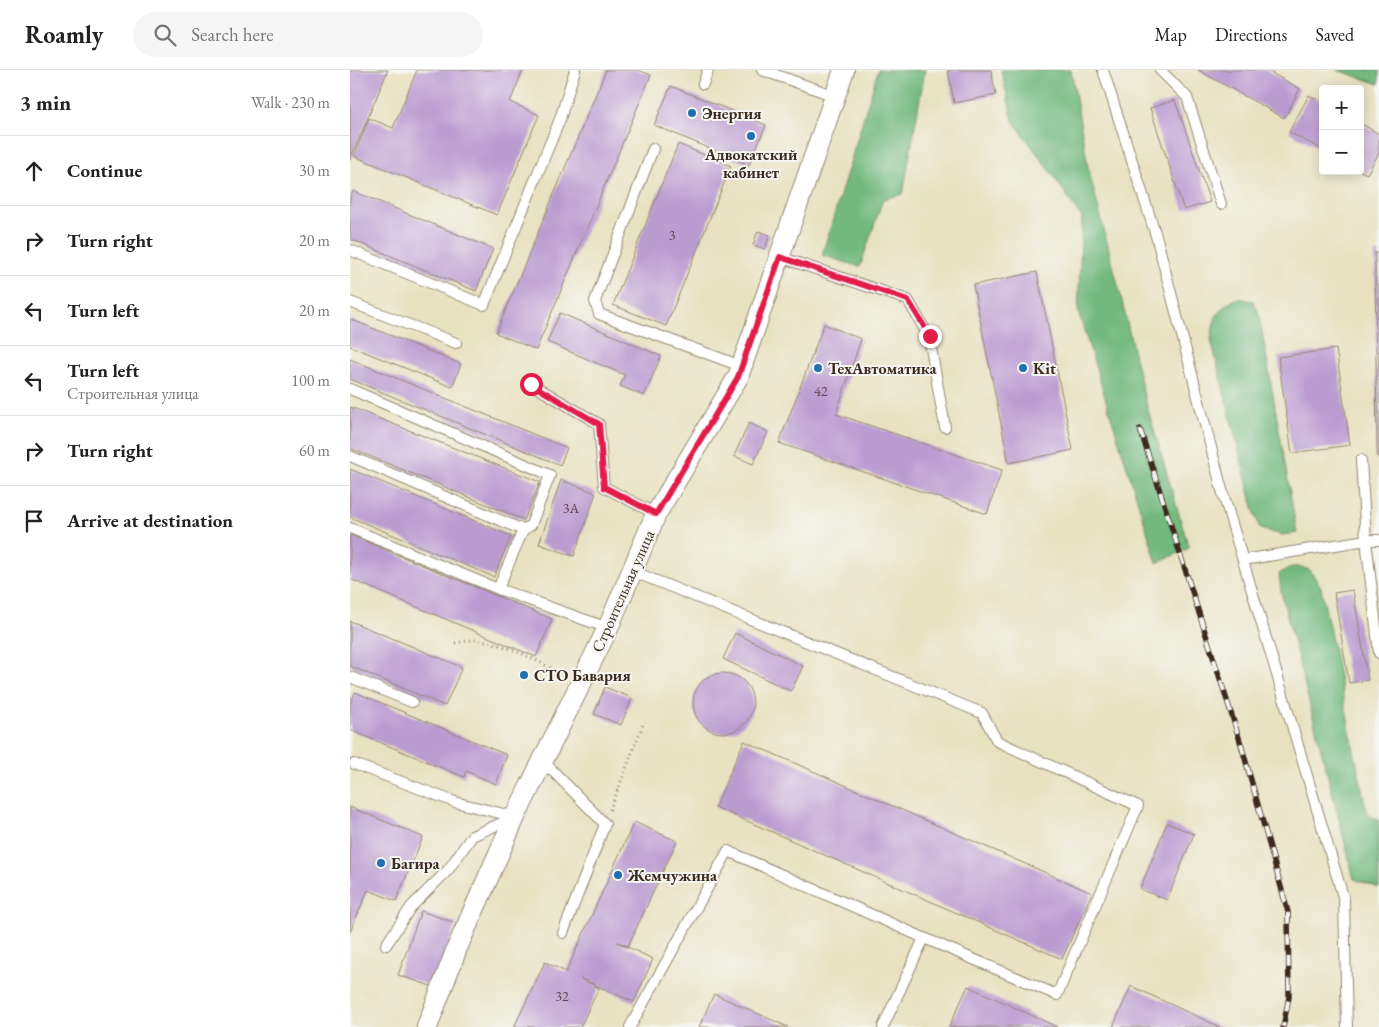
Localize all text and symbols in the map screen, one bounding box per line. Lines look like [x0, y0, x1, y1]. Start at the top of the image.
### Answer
search box [133, 12, 483, 57]
text: Roamly [25, 19, 103, 50]
icon: search [151, 21, 179, 49]
text: Search here [191, 22, 274, 47]
text: Map [1155, 23, 1187, 46]
text: Directions [1215, 23, 1287, 46]
text: Saved [1315, 23, 1354, 46]
map controls [1319, 85, 1364, 175]
button: + [1319, 85, 1364, 130]
text: 3 min [20, 89, 71, 116]
text: Walk · 230 m [251, 92, 330, 113]
place label: Энергия [702, 103, 762, 124]
marker: Энергия [686, 107, 698, 119]
marker: Адвокатский кабинет [745, 130, 757, 142]
button: − [1319, 130, 1364, 175]
place label: Адвокатский кабинет [704, 144, 798, 183]
icon: ahead [20, 157, 48, 185]
text: Continue [67, 158, 142, 183]
text: 30 m [299, 160, 330, 181]
house number: 3 [669, 226, 676, 244]
icon: right [20, 227, 48, 255]
text: Turn right [67, 228, 153, 253]
text: 20 m [299, 230, 330, 251]
icon: left [20, 297, 48, 325]
text: Turn left [67, 298, 139, 323]
text: 20 m [299, 300, 330, 321]
route end [919, 325, 942, 348]
text: Turn left [67, 358, 139, 383]
place label: ТехАвтоматика [828, 358, 937, 379]
place label: Kit [1033, 358, 1056, 379]
marker: ТехАвтоматика [812, 362, 824, 374]
marker: Kit [1017, 362, 1029, 374]
icon: left [20, 367, 48, 395]
text: 100 m [291, 370, 330, 391]
route start [520, 373, 543, 396]
house number: 42 [814, 382, 828, 400]
text: Строительная улица [67, 383, 199, 404]
icon: right [20, 437, 48, 465]
text: Turn right [67, 438, 153, 463]
text: 60 m [299, 440, 330, 461]
house number: 3А [563, 499, 580, 517]
icon: arrive [20, 507, 48, 535]
text: Arrive at destination [67, 508, 233, 533]
street label: Строительная улица [587, 526, 660, 655]
place label: СТО Бавария [534, 665, 631, 686]
marker: СТО Бавария [518, 669, 530, 681]
place label: Багира [391, 853, 441, 874]
marker: Багира [375, 857, 387, 869]
place label: Жемчужина [627, 865, 718, 886]
marker: Жемчужина [612, 869, 624, 881]
house number: 32 [555, 987, 569, 1005]

